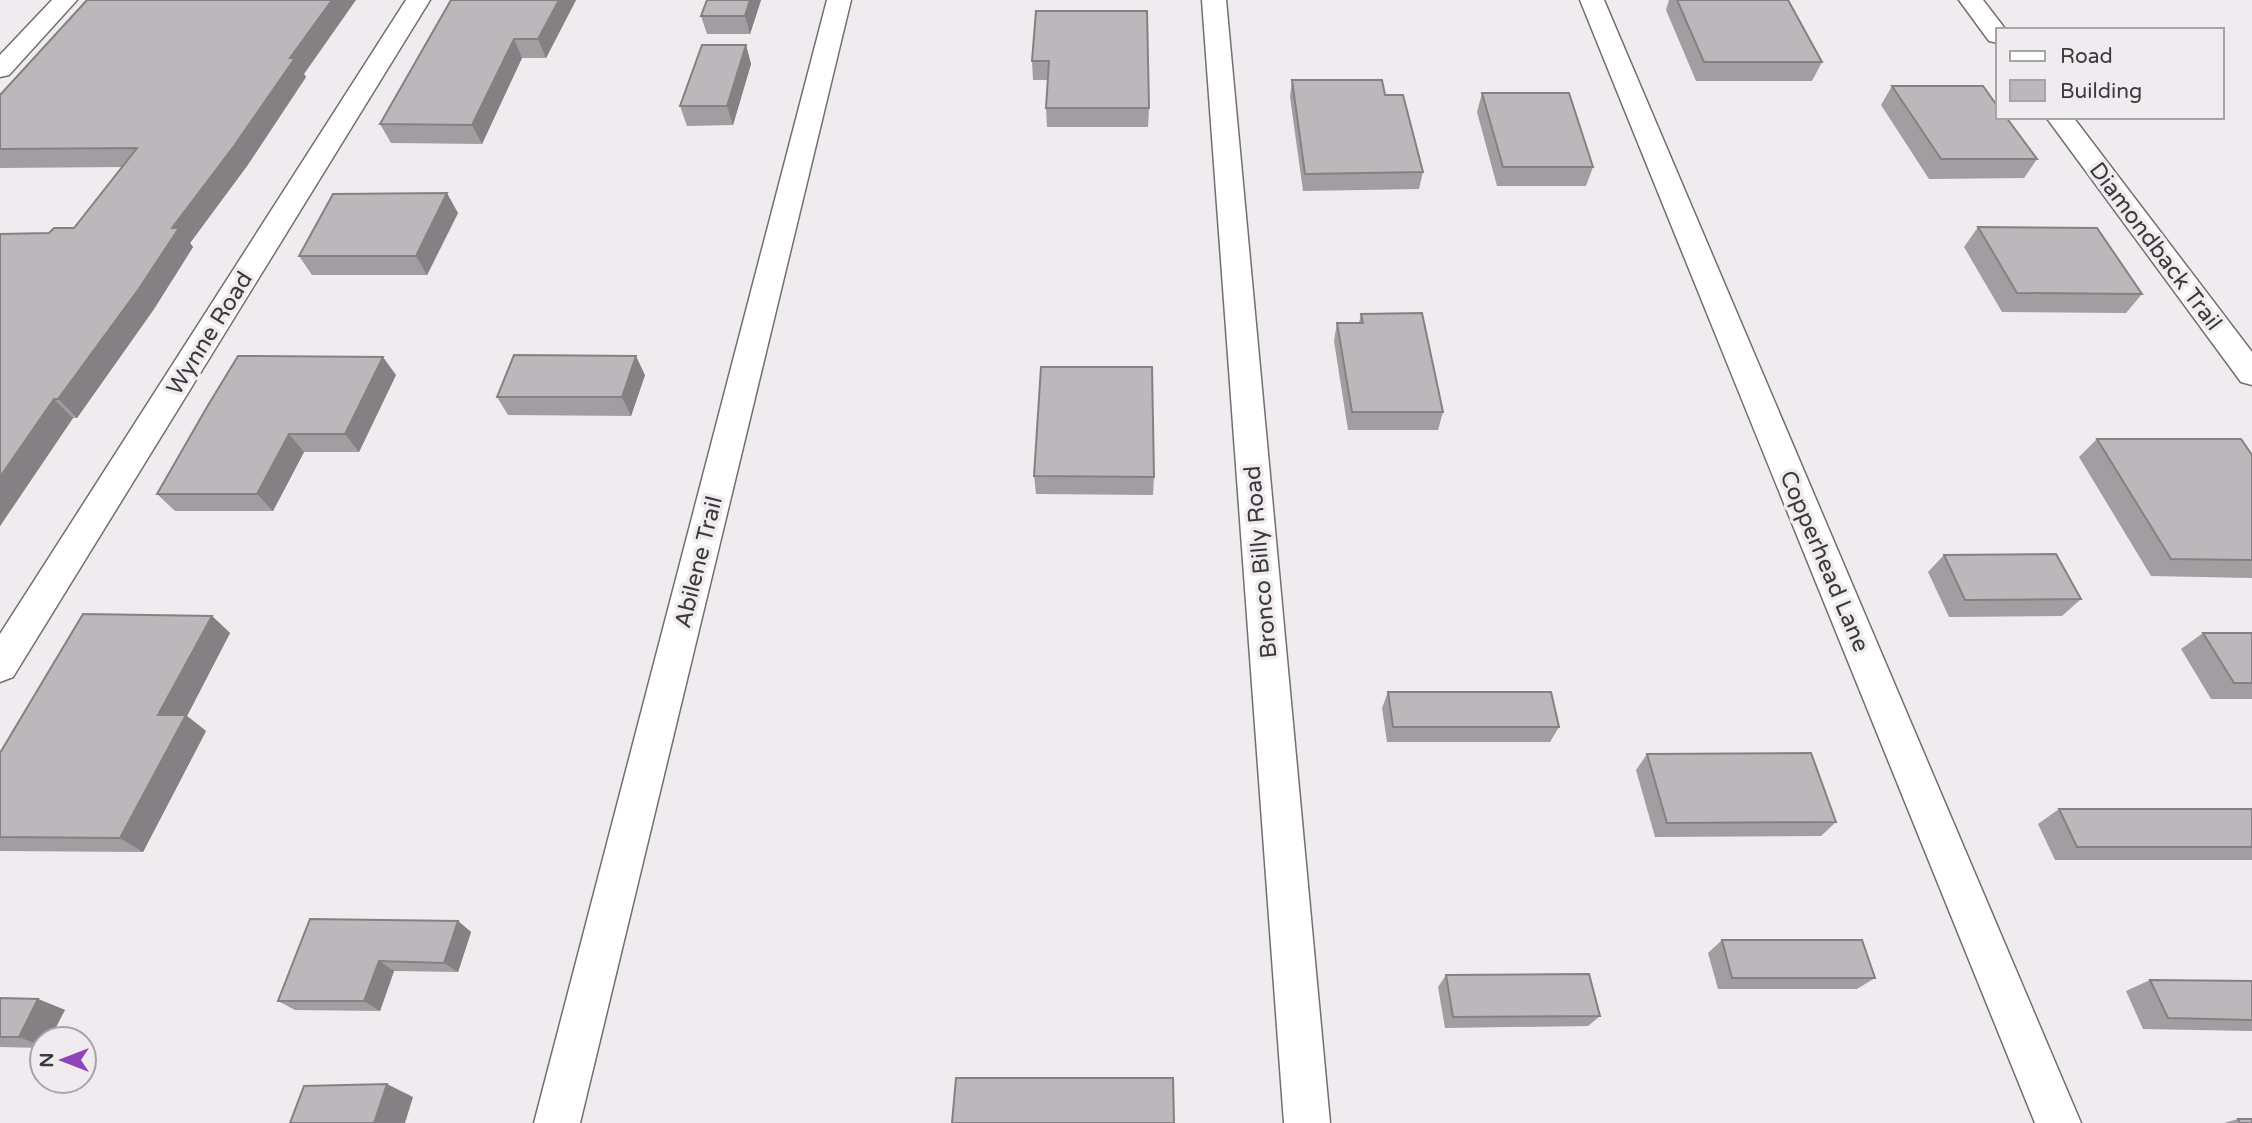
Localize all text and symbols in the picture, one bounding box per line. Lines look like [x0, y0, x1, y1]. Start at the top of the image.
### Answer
legend [1996, 28, 2224, 119]
text: Road [2060, 44, 2113, 69]
text: Building [2060, 79, 2142, 104]
street label: Diamondback Trail [2083, 157, 2228, 336]
street label: Wynne Road [161, 267, 259, 400]
street label: Bronco Billy Road [1239, 464, 1283, 659]
street label: Copperhead Lane [1773, 467, 1875, 656]
street label: Abilene Trail [669, 493, 729, 631]
north arrow [28, 1025, 98, 1095]
text: N [36, 1052, 58, 1068]

